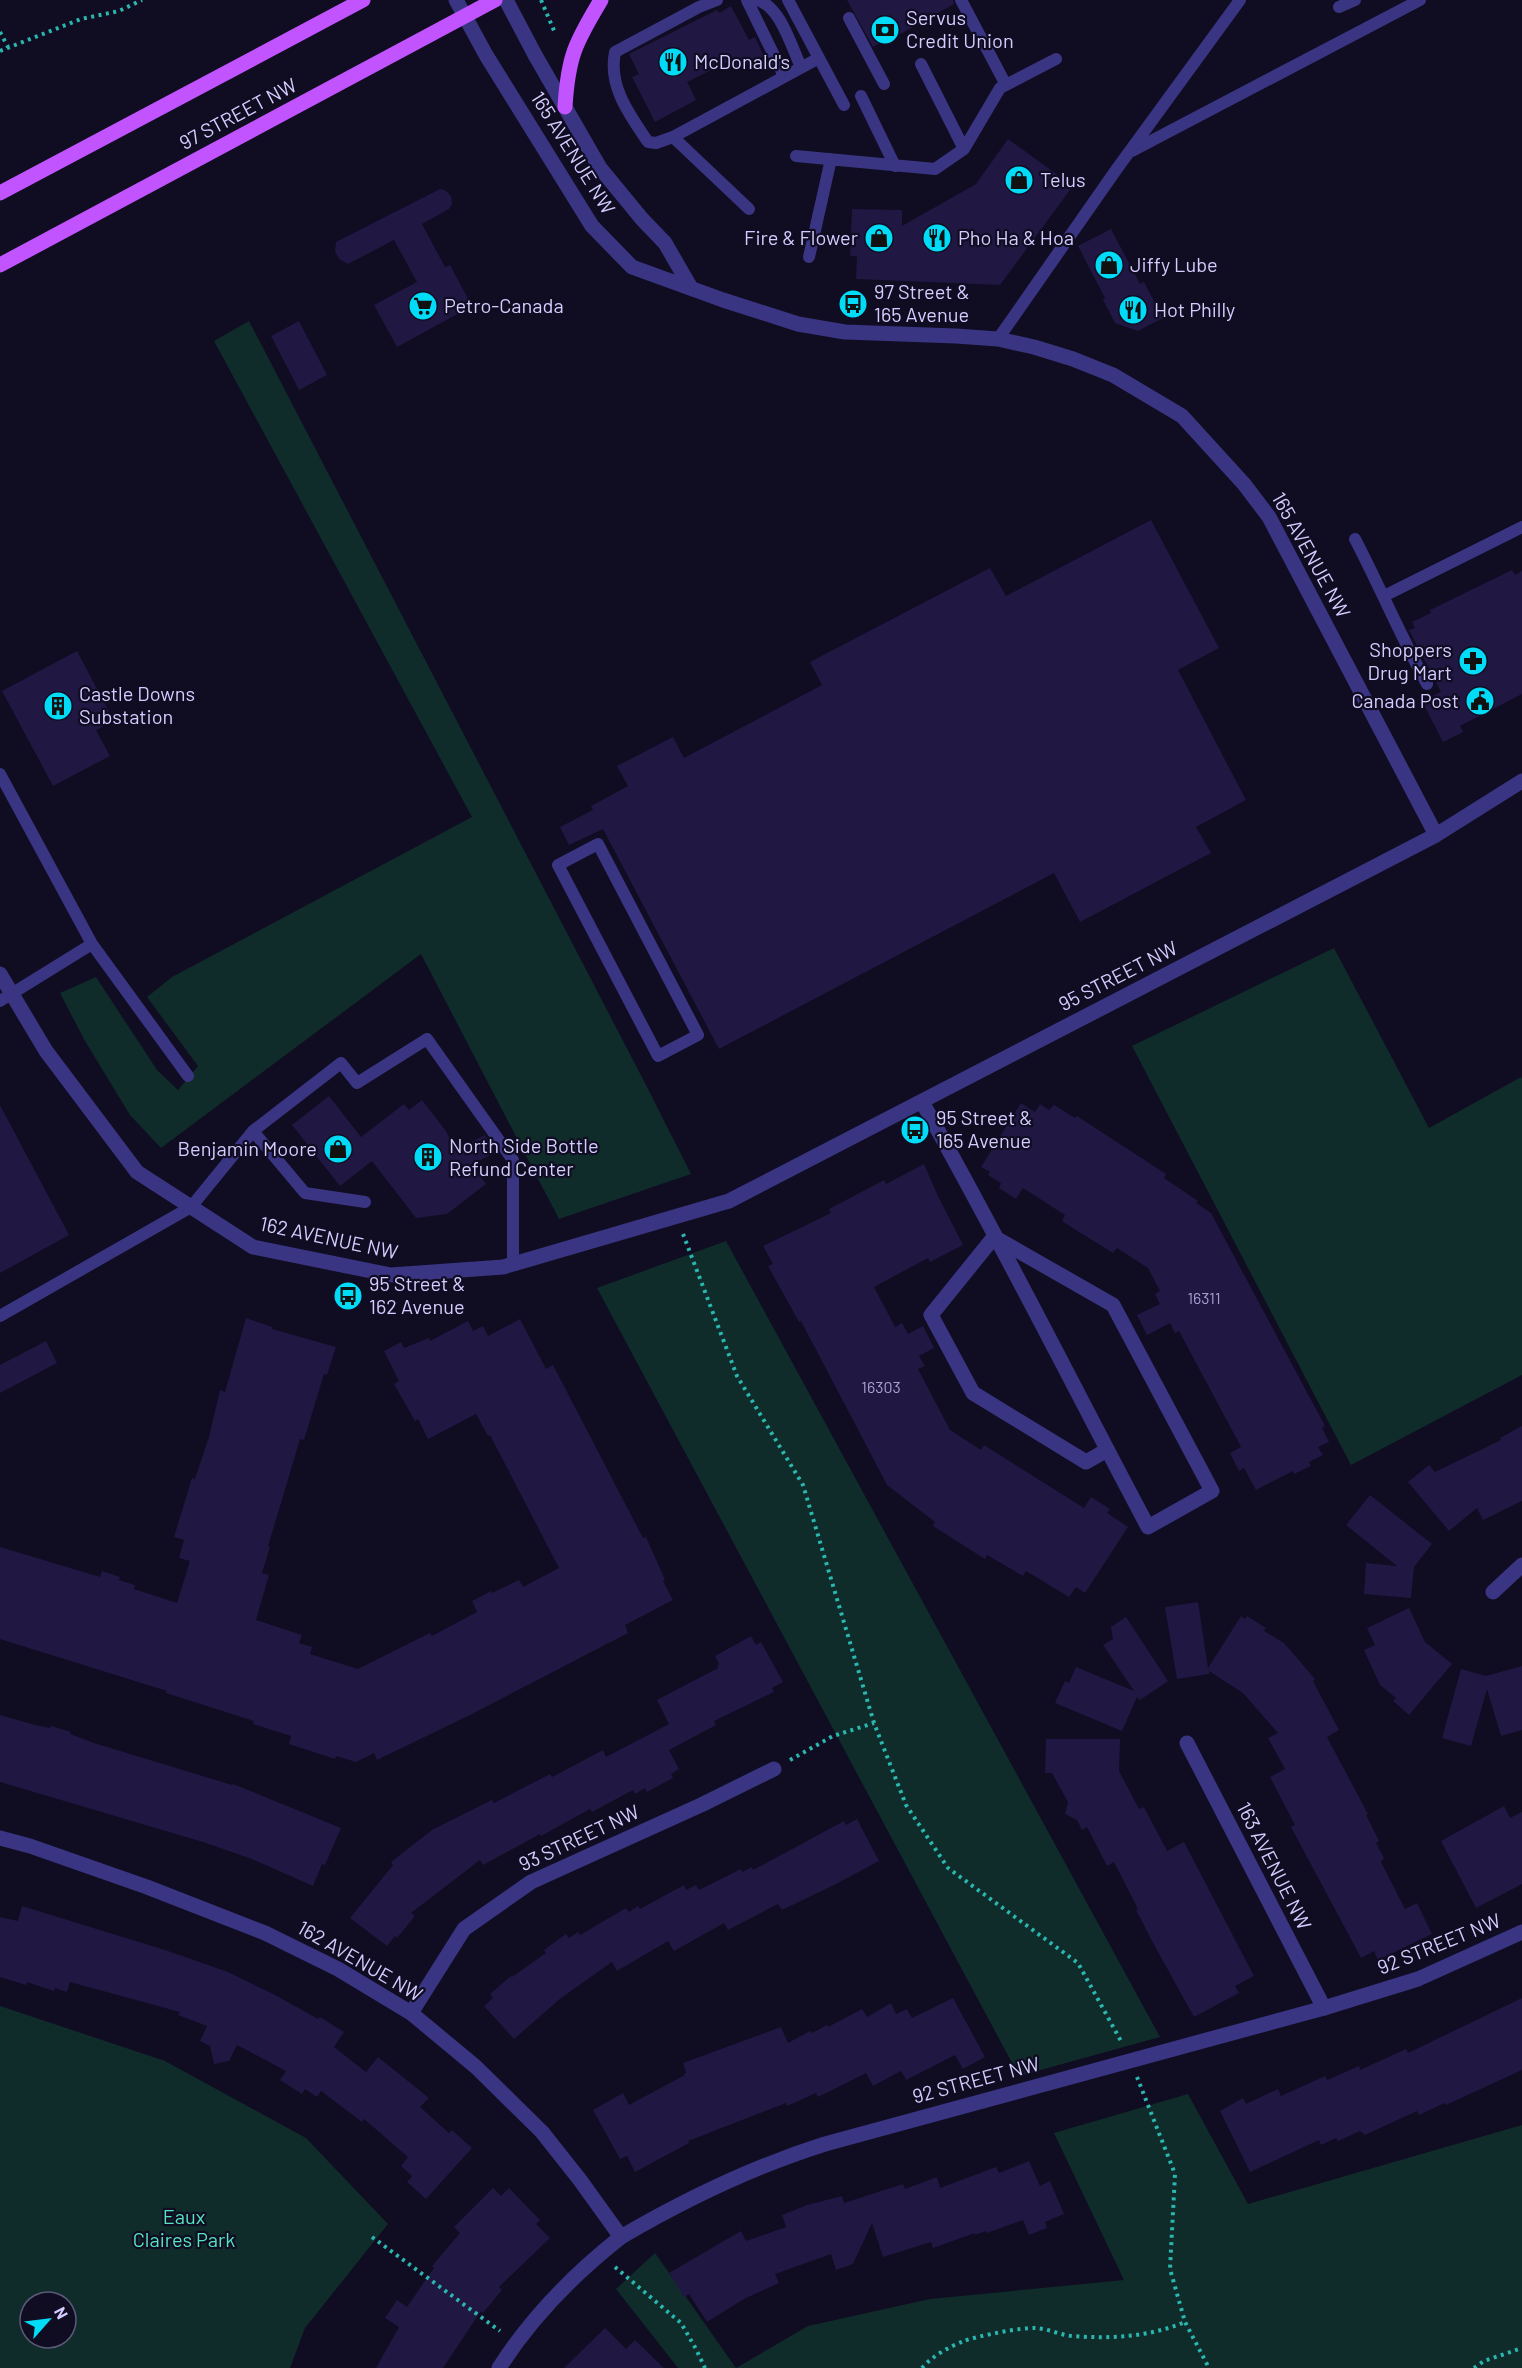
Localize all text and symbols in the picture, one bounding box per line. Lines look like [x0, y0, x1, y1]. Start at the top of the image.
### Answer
place label: Servus Credit Union [906, 5, 1014, 52]
bank icon: Servus Credit Union [869, 14, 901, 46]
restaurant icon: McDonald's [657, 46, 689, 78]
place label: McDonald's [694, 49, 790, 73]
street label: 97 STREET NW [175, 72, 301, 154]
street label: 165 AVENUE NW [527, 87, 621, 219]
shop icon: Telus [1003, 164, 1035, 196]
place label: Telus [1040, 167, 1086, 191]
shop icon: Fire & Flower [863, 222, 895, 254]
restaurant icon: Pho Ha & Hoa [921, 222, 953, 254]
place label: Fire & Flower [744, 225, 858, 249]
place label: Pho Ha & Hoa [958, 225, 1074, 249]
shop icon: Jiffy Lube [1093, 249, 1125, 281]
place label: Jiffy Lube [1130, 252, 1218, 276]
place label: 97 Street & 165 Avenue [874, 279, 970, 326]
bus stop icon: 97 Street & 165 Avenue [837, 288, 869, 320]
supermarket icon: Petro-Canada [407, 290, 439, 322]
place label: Petro-Canada [444, 293, 564, 317]
restaurant icon: Hot Philly [1117, 294, 1149, 326]
place label: Hot Philly [1154, 297, 1235, 321]
street label: 165 AVENUE NW [1267, 487, 1357, 622]
place label: Shoppers Drug Mart [1368, 637, 1452, 684]
pharmacy icon: Shoppers Drug Mart [1457, 645, 1489, 677]
place label: Castle Downs Substation [79, 681, 195, 728]
public building icon: Canada Post [1464, 685, 1496, 717]
place label: Canada Post [1351, 688, 1459, 712]
building icon: Castle Downs Substation [42, 690, 74, 722]
street label: 95 STREET NW [1054, 935, 1181, 1015]
place label: 95 Street & 165 Avenue [936, 1105, 1032, 1152]
bus stop icon: 95 Street & 165 Avenue [899, 1114, 931, 1146]
shop icon: Benjamin Moore [322, 1133, 354, 1165]
place label: North Side Bottle Refund Center [449, 1133, 599, 1180]
place label: Benjamin Moore [178, 1136, 317, 1160]
building icon: North Side Bottle Refund Center [412, 1141, 444, 1173]
street label: 162 AVENUE NW [258, 1211, 401, 1263]
place label: 95 Street & 162 Avenue [369, 1271, 465, 1318]
bus stop icon: 95 Street & 162 Avenue [332, 1280, 364, 1312]
house number: 16311 [1187, 1288, 1221, 1307]
house number: 16303 [861, 1377, 901, 1396]
street label: 163 AVENUE NW [1232, 1798, 1318, 1934]
street label: 93 STREET NW [514, 1799, 643, 1875]
street label: 92 STREET NW [1374, 1907, 1504, 1979]
street label: 162 AVENUE NW [294, 1915, 428, 2006]
street label: 92 STREET NW [910, 2050, 1042, 2108]
park label: Eaux Claires Park [133, 2204, 235, 2251]
north arrow [18, 2290, 78, 2350]
text: N [51, 2304, 73, 2322]

